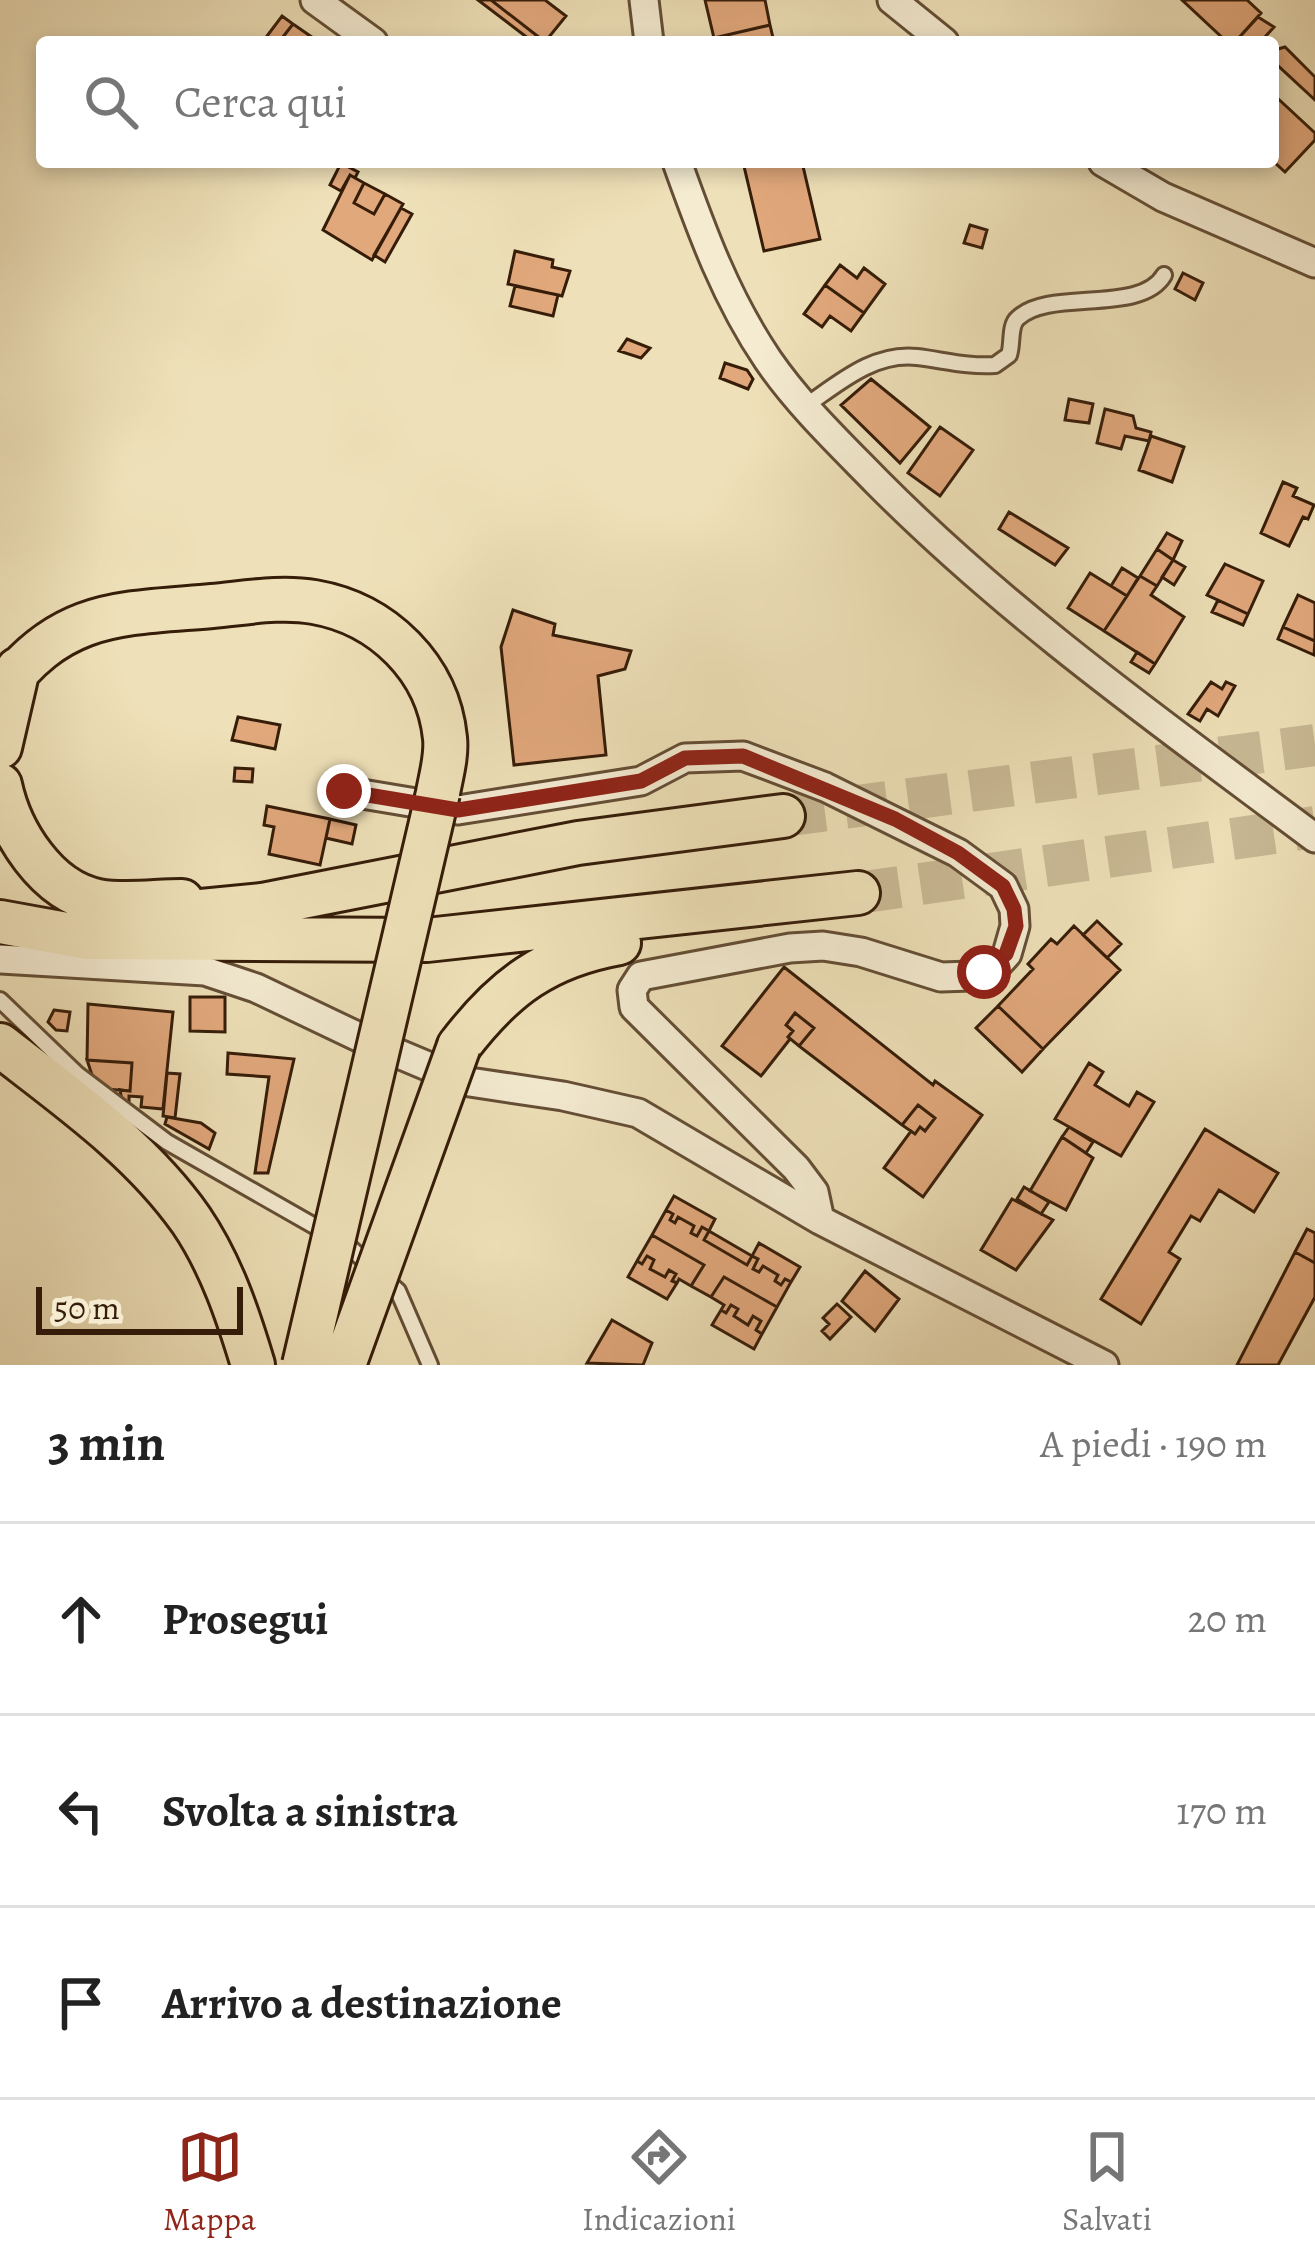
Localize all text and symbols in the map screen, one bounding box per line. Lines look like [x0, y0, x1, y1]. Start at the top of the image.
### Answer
search box [36, 36, 1279, 168]
icon: search [78, 69, 144, 135]
text: Cerca qui [174, 71, 347, 133]
route end [317, 764, 371, 818]
route start [957, 945, 1011, 999]
scale bar [36, 1281, 243, 1334]
text: 50 m [54, 1285, 120, 1330]
text: 3 min [48, 1408, 165, 1478]
text: A piedi · 190 m [1040, 1417, 1267, 1470]
icon: ahead [48, 1586, 114, 1652]
text: Prosegui [162, 1588, 329, 1650]
text: 20 m [1188, 1592, 1267, 1645]
icon: left [48, 1778, 114, 1844]
text: Svolta a sinistra [162, 1780, 458, 1842]
text: 170 m [1176, 1784, 1267, 1837]
icon: arrive [48, 1970, 114, 2036]
text: Arrivo a destinazione [162, 1972, 562, 2034]
tab: Mappa [163, 2124, 256, 2241]
tab: Indicazioni [582, 2124, 736, 2241]
tab: Salvati [1062, 2124, 1152, 2241]

